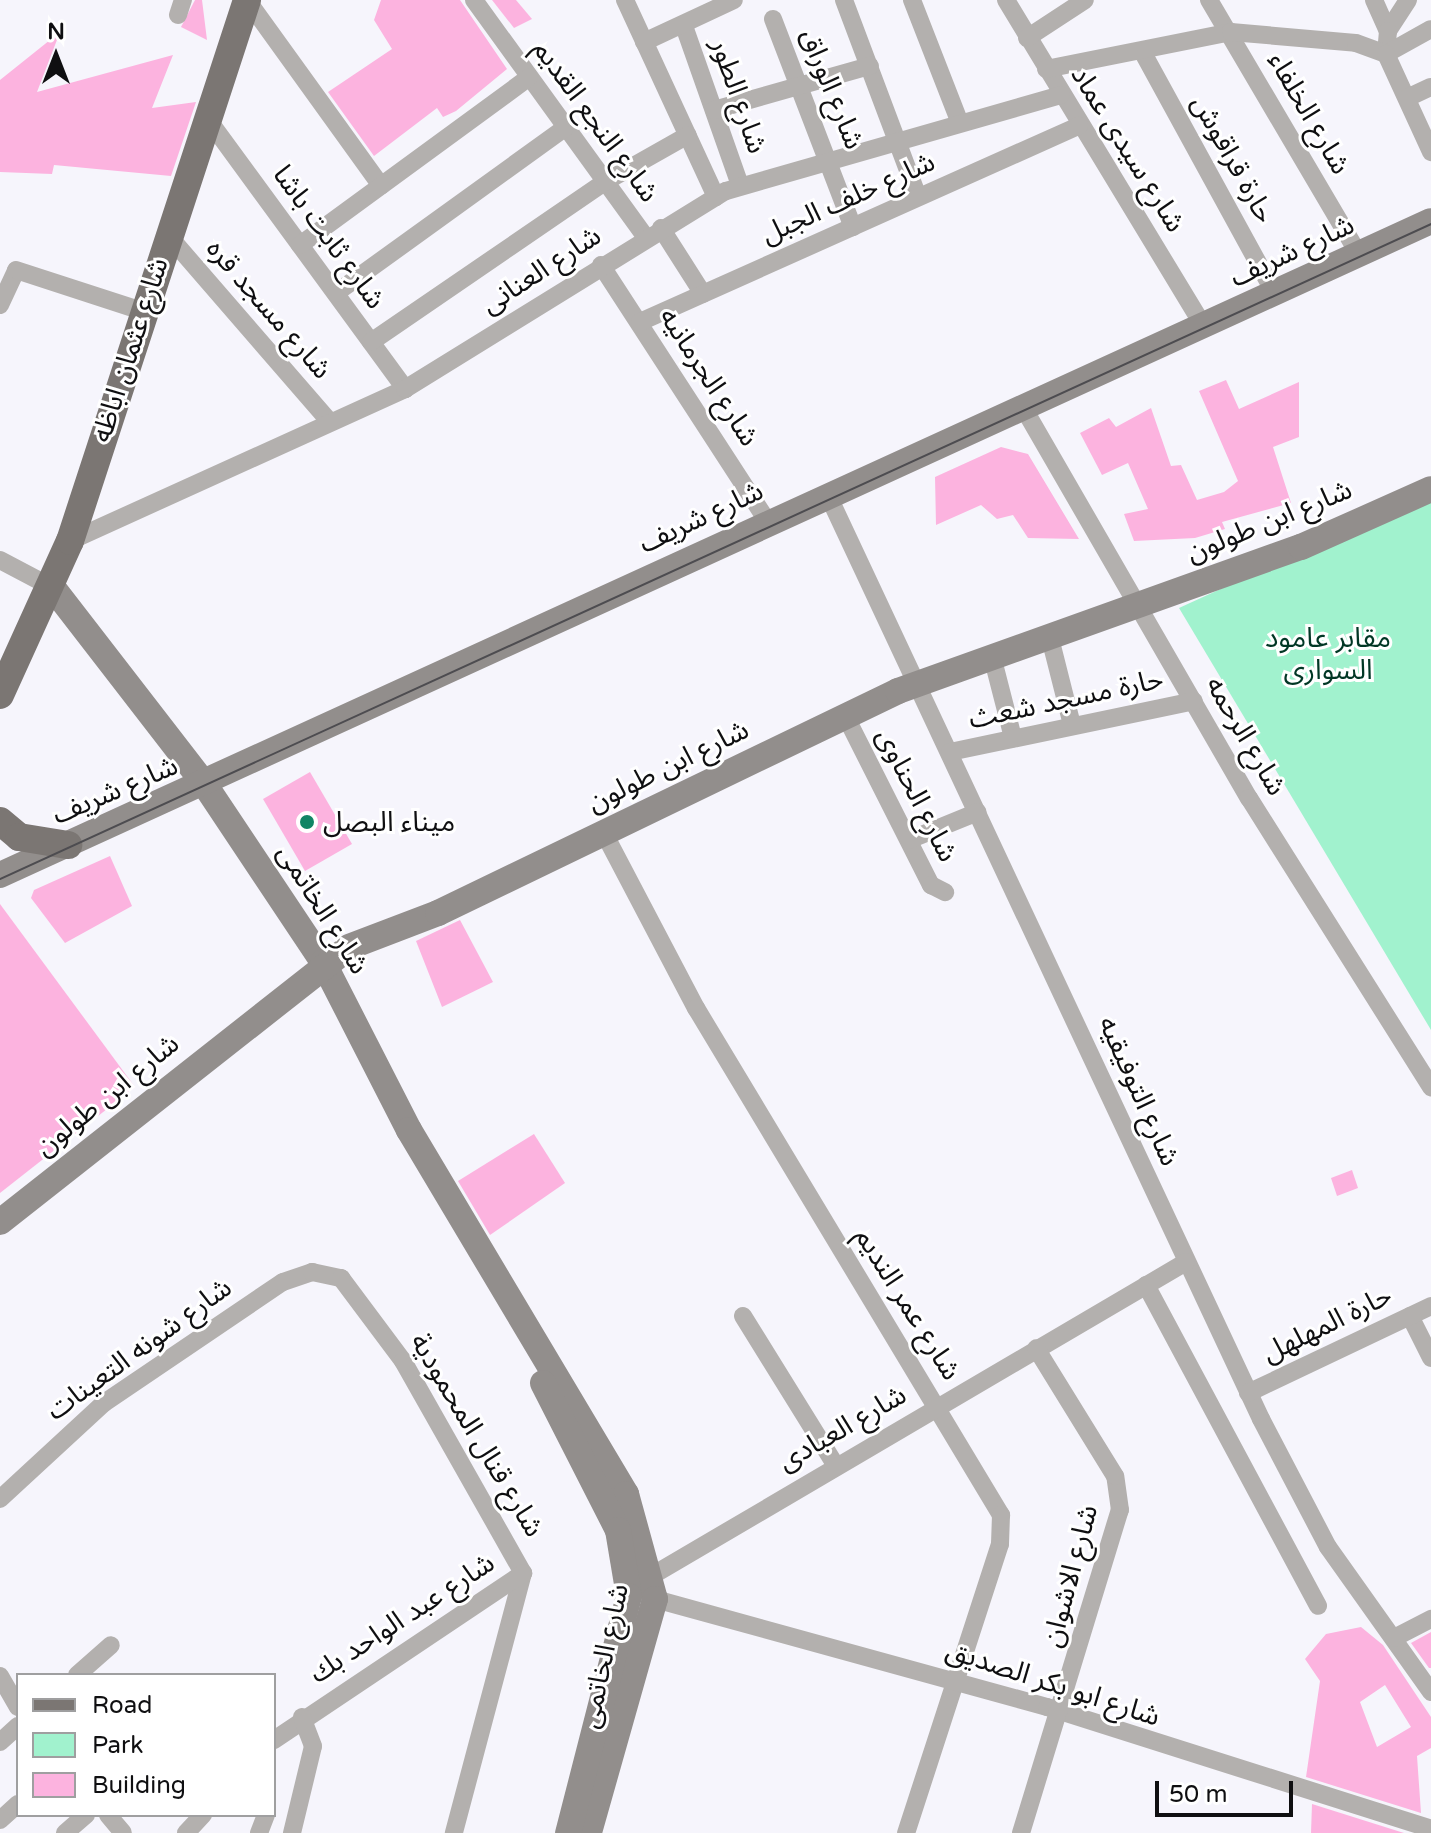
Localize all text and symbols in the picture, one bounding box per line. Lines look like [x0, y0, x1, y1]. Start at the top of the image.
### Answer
north arrow [16, 16, 96, 96]
text: N [47, 19, 65, 45]
street label: شارع الوراق [793, 24, 871, 154]
street label: شارع النجع القديم [526, 33, 666, 209]
street label: شارع الطور [704, 34, 774, 158]
street label: شارع الخلفاء [1261, 46, 1357, 180]
street label: شارع سيدى عماد [1064, 60, 1192, 238]
street label: حارة قراقوش [1184, 89, 1282, 229]
street label: شارع خلف الجبل [756, 145, 940, 251]
street label: شارع ثابت باشا [266, 159, 392, 315]
street label: شارع شريف [1225, 208, 1359, 294]
street label: شارع العنانى [475, 219, 607, 321]
street label: شارع مسجد قره [199, 232, 339, 386]
street label: شارع عثمان اباظه [84, 253, 176, 447]
street label: شارع الجرمانيه [652, 302, 766, 452]
street label: شارع ابن طولون [1181, 473, 1357, 569]
street label: شارع شريف [634, 474, 768, 560]
park label: مقابر عامود السوارى [1265, 621, 1391, 687]
street label: حارة مسجد شعث [966, 662, 1166, 736]
street label: شارع الرحمه [1198, 670, 1294, 802]
street label: شارع ابن طولون [582, 712, 754, 820]
street label: شارع الحناوى [869, 723, 965, 867]
street label: شارع شريف [47, 749, 183, 831]
place label: ميناء البصل [323, 805, 455, 839]
marker: ميناء البصل [298, 813, 316, 831]
street label: شارع الخاتمى [270, 838, 376, 980]
street label: شارع التوفيقيه [1091, 1011, 1187, 1171]
street label: شارع ابن طولون [28, 1027, 186, 1163]
street label: شارع عمر النديم [848, 1222, 968, 1386]
street label: شارع شونه التعينات [40, 1271, 238, 1427]
street label: حارة المهلهل [1257, 1278, 1397, 1370]
street label: شارع قنال المحمودية [403, 1327, 551, 1543]
street label: شارع العبادى [772, 1378, 912, 1478]
street label: شارع الاشوان [1035, 1501, 1105, 1651]
street label: شارع عبد الواحد بك [303, 1546, 501, 1690]
street label: شارع الخاتمى [572, 1581, 636, 1731]
street label: شارع ابو بكر الصديق [942, 1633, 1164, 1733]
legend [16, 1673, 276, 1817]
text: Road [92, 1691, 152, 1720]
text: Park [92, 1731, 143, 1760]
scale bar [1159, 1765, 1297, 1815]
text: Building [92, 1771, 186, 1800]
text: 50 m [1169, 1780, 1227, 1809]

